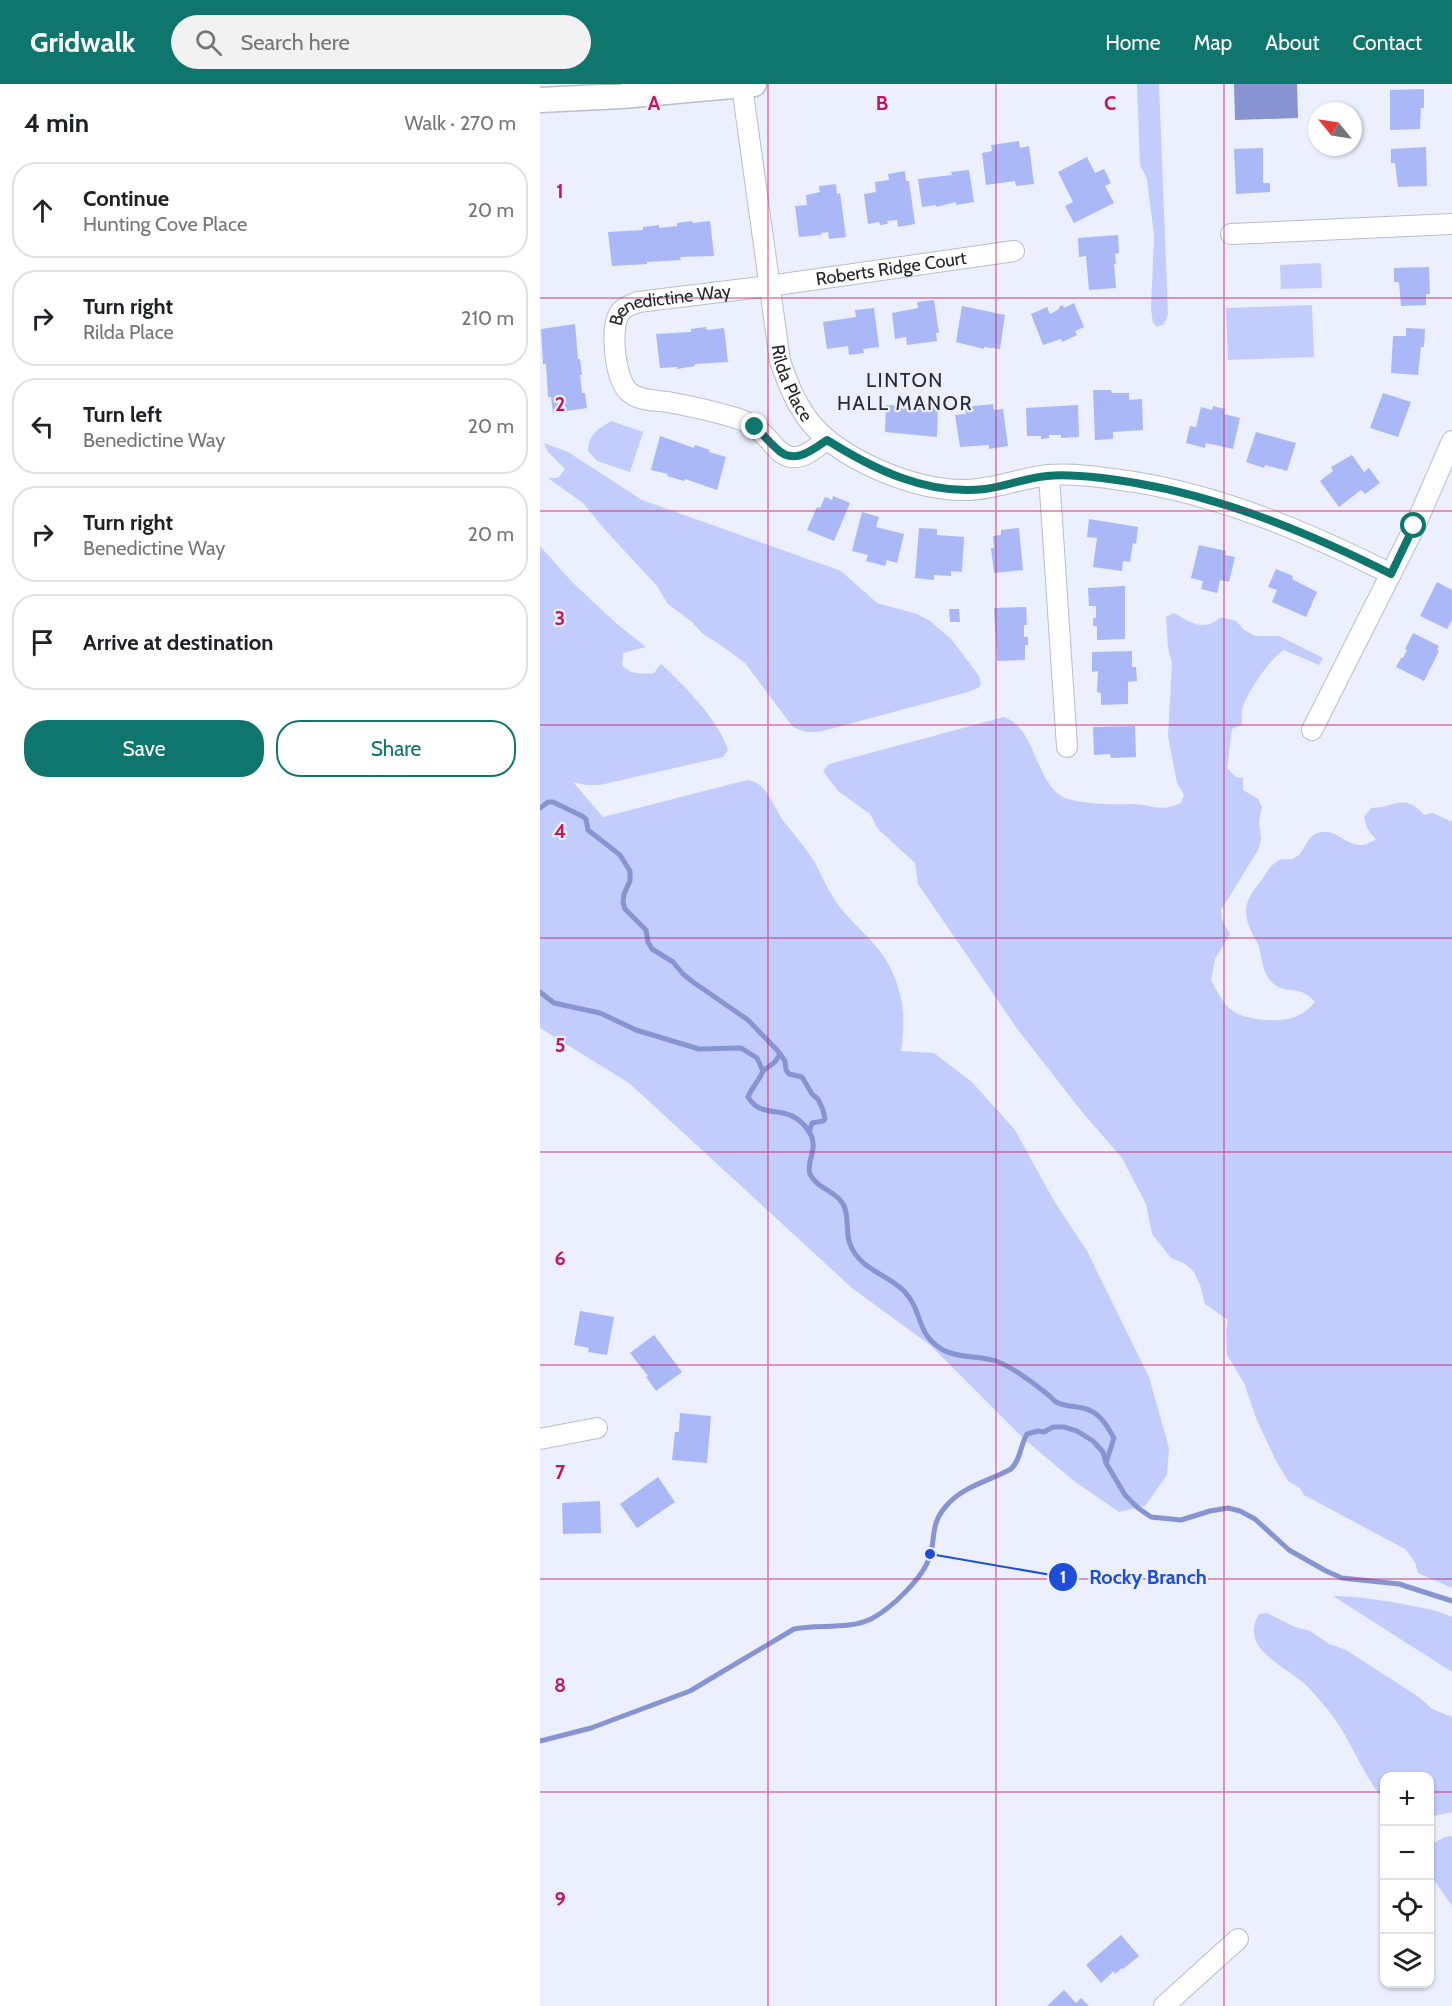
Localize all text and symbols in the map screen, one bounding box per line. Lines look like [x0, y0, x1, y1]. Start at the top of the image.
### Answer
search box [171, 15, 591, 69]
text: Gridwalk [30, 25, 135, 59]
icon: search [192, 26, 225, 59]
text: Search here [240, 29, 350, 56]
text: Home [1105, 30, 1161, 55]
text: Map [1194, 30, 1232, 55]
text: About [1265, 30, 1319, 55]
text: Contact [1352, 30, 1422, 55]
text: A [648, 91, 661, 115]
text: B [876, 91, 888, 115]
text: C [1104, 91, 1116, 115]
north arrow [1308, 102, 1362, 156]
text: 4 min [24, 107, 89, 139]
text: Walk · 270 m [404, 111, 516, 135]
text: 1 [556, 179, 564, 203]
text: Continue [83, 185, 169, 212]
icon: ahead [26, 194, 59, 227]
text: 20 m [468, 198, 514, 222]
text: Hunting Cove Place [83, 212, 247, 236]
street label: Roberts Ridge Court [814, 247, 968, 290]
street label: Benedictine Way [605, 280, 732, 328]
text: Turn right [83, 293, 173, 320]
icon: right [26, 302, 59, 335]
text: 210 m [461, 306, 514, 330]
text: Rilda Place [83, 320, 174, 344]
street label: Rilda Place [767, 343, 817, 426]
district label: LINTON HALL MANOR [837, 368, 973, 415]
text: 2 [555, 392, 565, 416]
text: Turn left [83, 401, 162, 428]
icon: left [26, 410, 59, 443]
route end [741, 413, 767, 439]
text: 20 m [468, 414, 514, 438]
text: Benedictine Way [83, 428, 225, 452]
text: Turn right [83, 509, 173, 536]
route start [1400, 512, 1426, 538]
icon: right [26, 518, 59, 551]
text: 20 m [468, 522, 514, 546]
text: Benedictine Way [83, 536, 225, 560]
text: 3 [555, 606, 565, 630]
icon: arrive [26, 626, 59, 659]
text: Arrive at destination [83, 629, 273, 656]
button: Save [24, 720, 264, 777]
button: Share [276, 720, 516, 777]
text: 4 [554, 819, 566, 843]
text: 5 [555, 1033, 565, 1057]
text: 6 [554, 1246, 566, 1270]
text: 7 [555, 1460, 566, 1484]
callout: Rocky Branch [1048, 1558, 1219, 1596]
text: Rocky Branch [1089, 1565, 1207, 1589]
text: 1 [1060, 1566, 1066, 1588]
text: 8 [554, 1673, 566, 1697]
map controls [1380, 1772, 1434, 1988]
button: + [1380, 1772, 1434, 1826]
button: − [1380, 1826, 1434, 1880]
button: locate [1380, 1880, 1434, 1934]
text: 9 [554, 1887, 566, 1911]
button: layers [1380, 1934, 1434, 1988]

